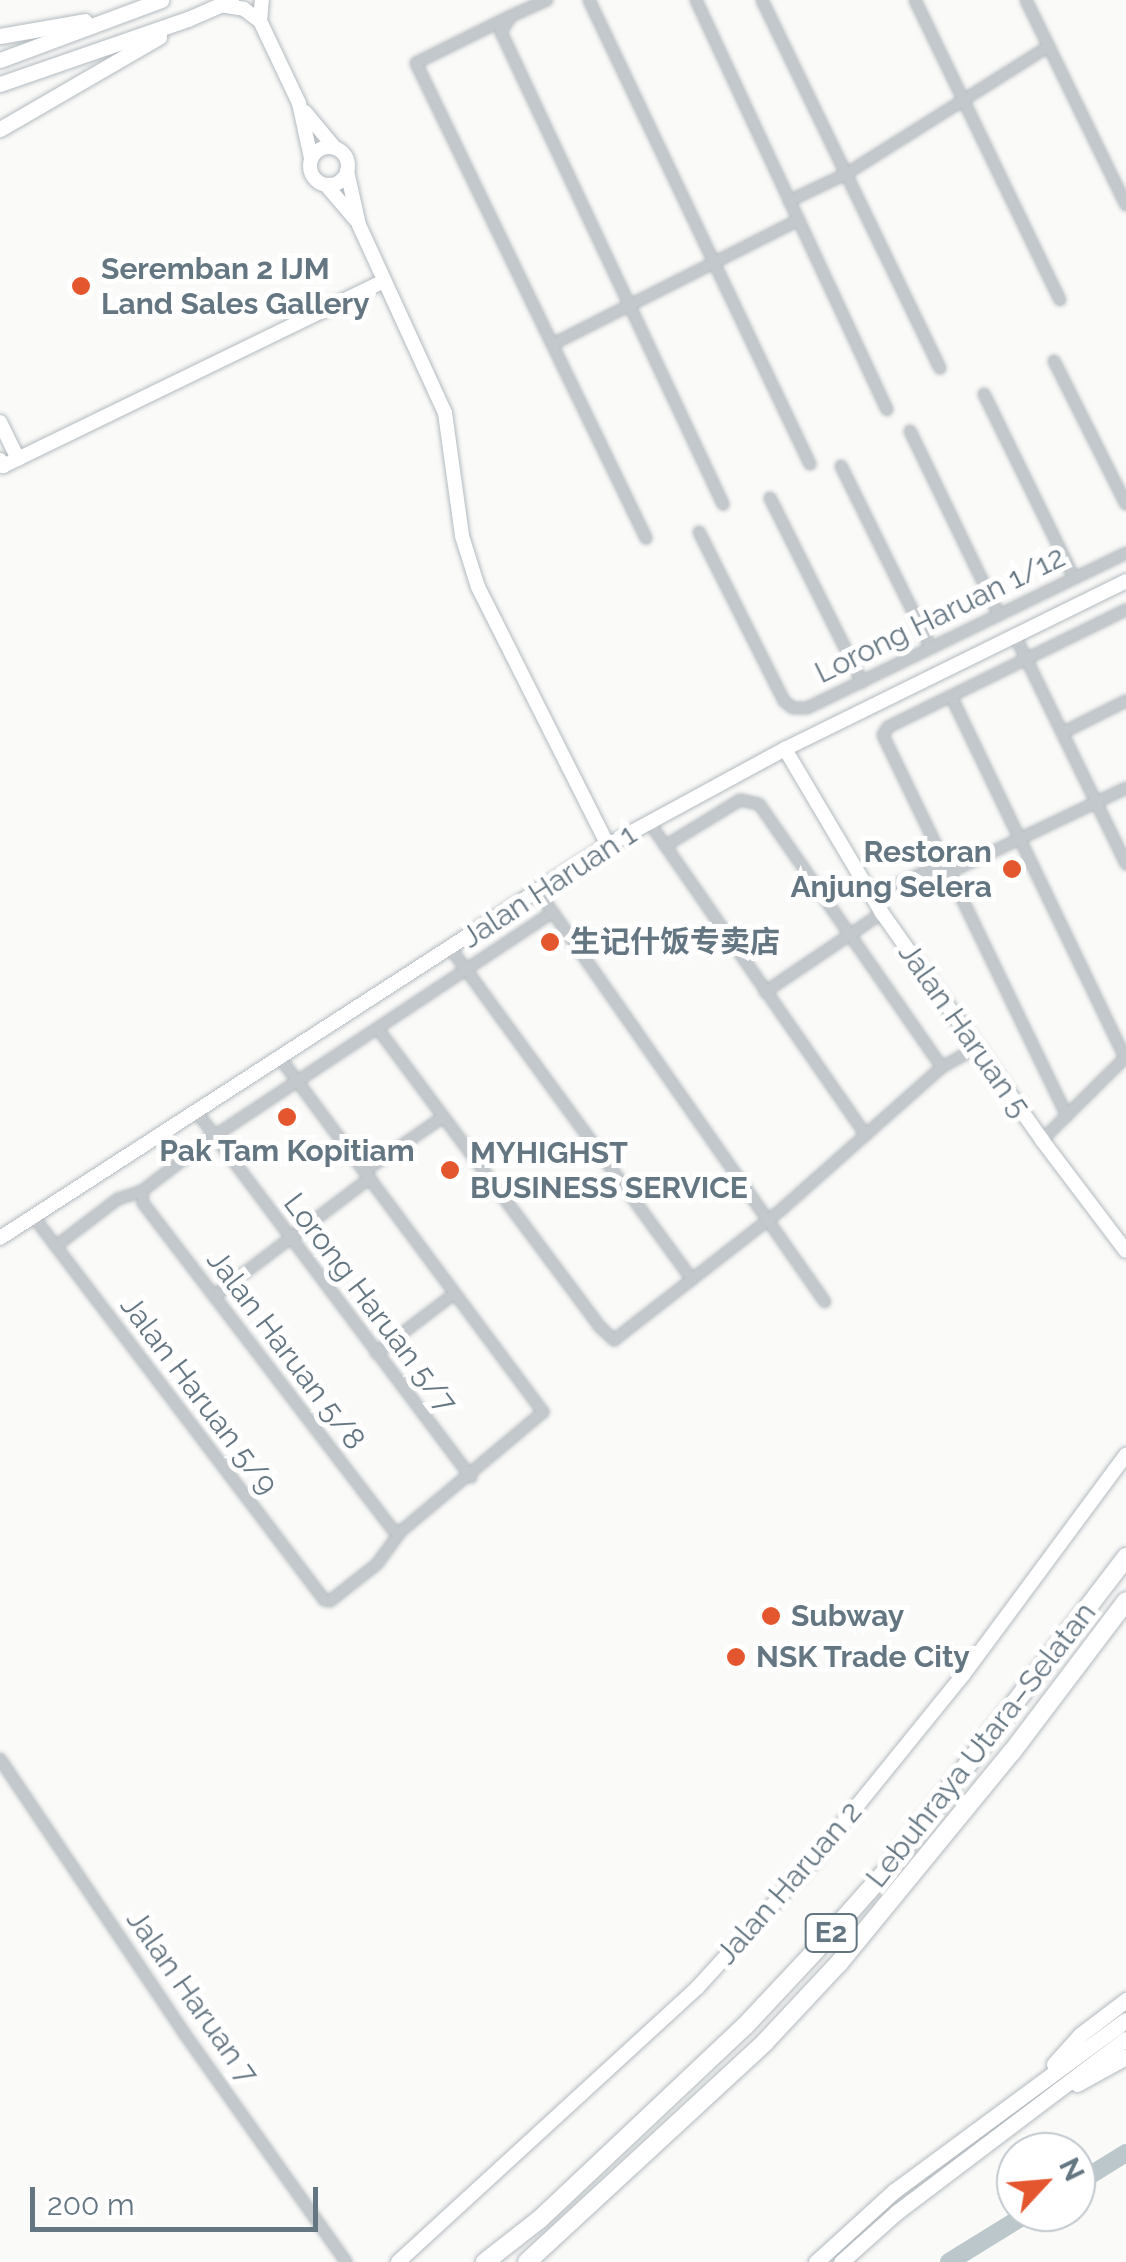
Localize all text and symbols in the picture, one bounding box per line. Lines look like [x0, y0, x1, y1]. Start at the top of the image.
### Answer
place label: Seremban 2 IJM Land Sales Gallery [101, 251, 370, 322]
marker: Seremban 2 IJM Land Sales Gallery [70, 275, 92, 297]
street label: Lorong Haruan 1/12 [809, 539, 1071, 691]
street label: Jalan Haruan 1 [455, 816, 643, 956]
place label: Restoran Anjung Selera [790, 834, 992, 904]
marker: Restoran Anjung Selera [1001, 858, 1023, 880]
place label: 生记什饭专卖店 [570, 924, 780, 960]
marker: 生记什饭专卖店 [539, 931, 561, 953]
street label: Jalan Haruan 5 [891, 936, 1037, 1124]
marker: Pak Tam Kopitiam [276, 1106, 298, 1128]
place label: Pak Tam Kopitiam [159, 1133, 415, 1169]
place label: MYHIGHST BUSINESS SERVICE [470, 1135, 748, 1206]
marker: MYHIGHST BUSINESS SERVICE [439, 1159, 461, 1181]
street label: Lorong Haruan 5/7 [276, 1186, 464, 1420]
street label: Jalan Haruan 5/8 [199, 1243, 373, 1457]
street label: Jalan Haruan 5/9 [113, 1289, 285, 1501]
street label: Lebuhraya Utara–Selatan [859, 1595, 1103, 1895]
place label: Subway [791, 1598, 904, 1634]
marker: Subway [760, 1605, 782, 1627]
place label: NSK Trade City [756, 1639, 971, 1675]
marker: NSK Trade City [725, 1646, 747, 1668]
street label: Jalan Haruan 2 [709, 1794, 869, 1972]
street label: Jalan Haruan 7 [119, 1903, 265, 2091]
road number: E2 [804, 1910, 858, 1956]
north arrow [996, 2132, 1096, 2232]
text: N [1052, 2153, 1091, 2186]
scale bar [35, 2167, 322, 2229]
text: 200 m [47, 2187, 135, 2222]

